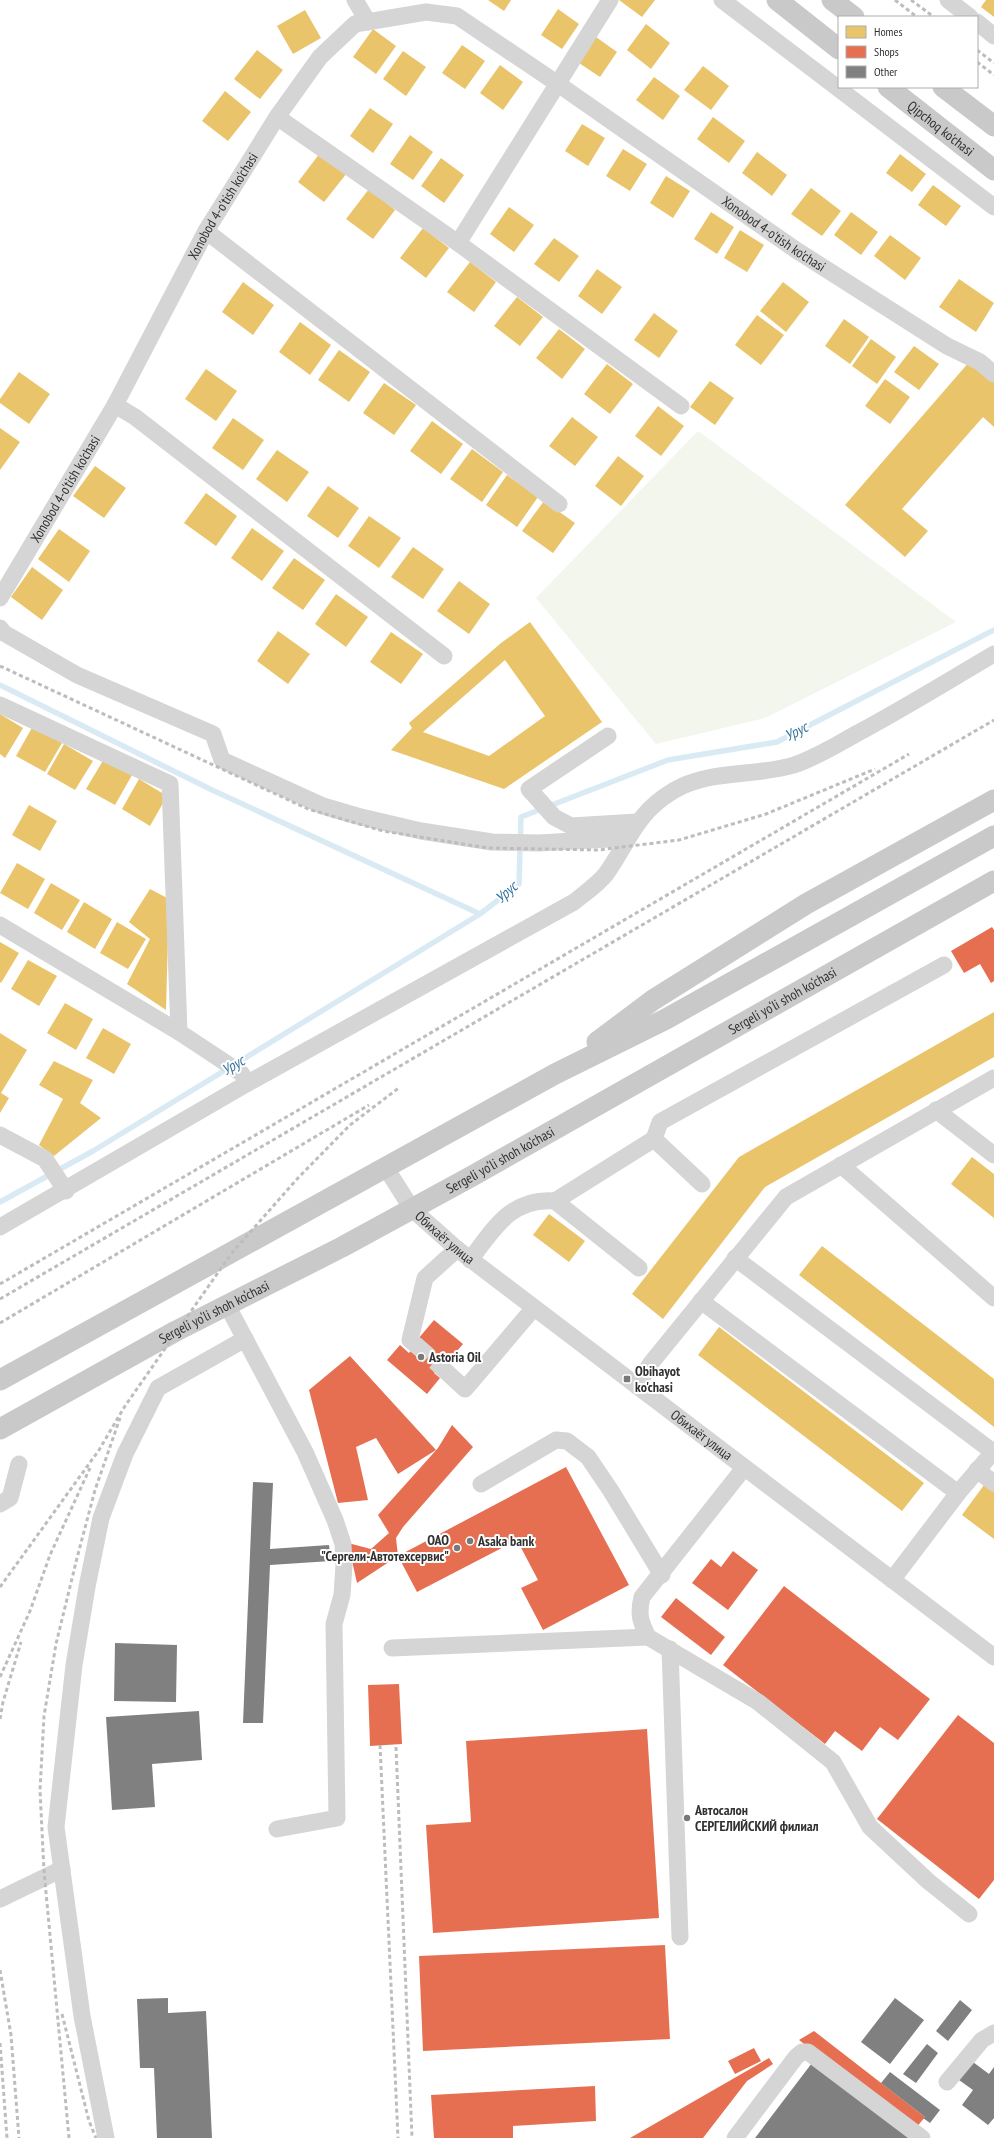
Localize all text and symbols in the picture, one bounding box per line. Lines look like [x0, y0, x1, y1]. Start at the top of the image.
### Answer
legend [838, 16, 978, 88]
text: Homes [874, 24, 902, 39]
text: Shops [874, 44, 899, 59]
text: Other [874, 64, 898, 79]
street label: Qipchoq ko'chasi [904, 97, 978, 160]
street label: Xonobod 4-o'tish ko'chasi [184, 149, 262, 263]
street label: Xonobod 4-o'tish ko'chasi [718, 192, 829, 276]
street label: Xonobod 4-o'tish ko'chasi [26, 432, 104, 546]
water label: Урус [781, 716, 812, 745]
water label: Урус [491, 876, 522, 907]
street label: Sergeli yo‘li shoh ko‘chasi [725, 963, 840, 1038]
water label: Урус [218, 1050, 249, 1079]
street label: Sergeli yo‘li shoh ko‘chasi [443, 1122, 558, 1198]
street label: Обихаёт улица [411, 1207, 478, 1268]
street label: Sergeli yo‘li shoh ko‘chasi [156, 1276, 272, 1348]
place label: Astoria Oil [428, 1348, 482, 1366]
marker: Astoria Oil [416, 1352, 426, 1362]
place label: Obihayot ko'chasi [635, 1362, 680, 1396]
marker: Obihayot ko'chasi [622, 1374, 632, 1384]
street label: Обихаёт улица [667, 1406, 736, 1464]
place label: ОАО "Сергели-Автотехсервис" [321, 1531, 449, 1565]
place label: Asaka bank [477, 1532, 534, 1550]
marker: Asaka bank [465, 1536, 475, 1546]
marker: ОАО "Сергели-Автотехсервис" [452, 1543, 462, 1553]
place label: Автосалон СЕРГЕЛИЙСКИЙ филиал [694, 1801, 819, 1835]
marker: Автосалон СЕРГЕЛИЙСКИЙ филиал [682, 1813, 692, 1823]

